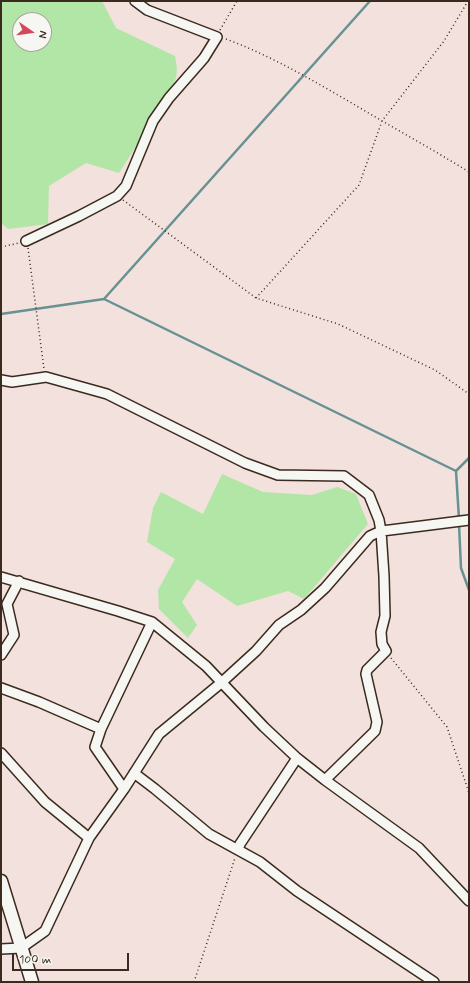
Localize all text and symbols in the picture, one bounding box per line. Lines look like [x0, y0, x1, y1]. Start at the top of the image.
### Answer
north arrow [12, 12, 52, 52]
text: N [35, 29, 50, 40]
scale bar [14, 945, 131, 971]
text: 100 m [19, 952, 51, 968]

